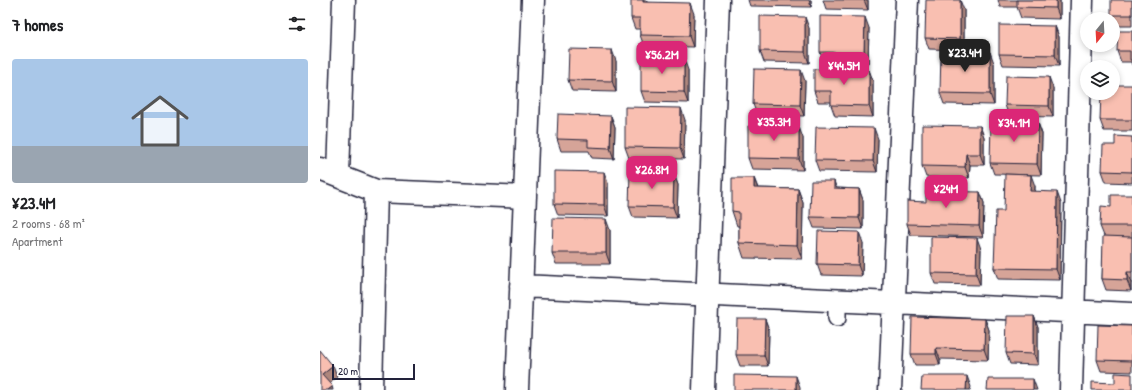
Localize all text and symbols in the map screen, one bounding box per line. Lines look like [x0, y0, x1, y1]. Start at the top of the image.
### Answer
north arrow [1080, 12, 1120, 52]
map controls [1080, 12, 1120, 100]
text: 7 homes [12, 13, 63, 36]
icon: filters [286, 13, 308, 35]
pin: ¥23.4M [932, 39, 998, 73]
pin: ¥56.2M [629, 41, 695, 75]
text: ¥23.4M [948, 43, 982, 61]
text: ¥56.2M [645, 45, 679, 63]
pin: ¥44.5M [811, 52, 877, 86]
text: ¥44.5M [828, 56, 860, 74]
button: layers [1080, 60, 1120, 100]
icon: home [124, 85, 196, 157]
pin: ¥35.3M [741, 108, 807, 142]
pin: ¥34.1M [981, 109, 1047, 143]
text: ¥35.3M [757, 112, 791, 130]
text: ¥34.1M [998, 113, 1030, 131]
pin: ¥26.8M [619, 156, 685, 190]
text: ¥26.8M [635, 160, 669, 178]
pin: ¥24M [922, 175, 970, 209]
text: ¥24M [934, 179, 958, 197]
text: ¥23.4M [12, 191, 56, 214]
text: 2 rooms · 68 m² [12, 214, 85, 232]
text: Apartment [12, 232, 63, 250]
scale bar [332, 362, 415, 381]
text: 20 m [338, 364, 358, 378]

